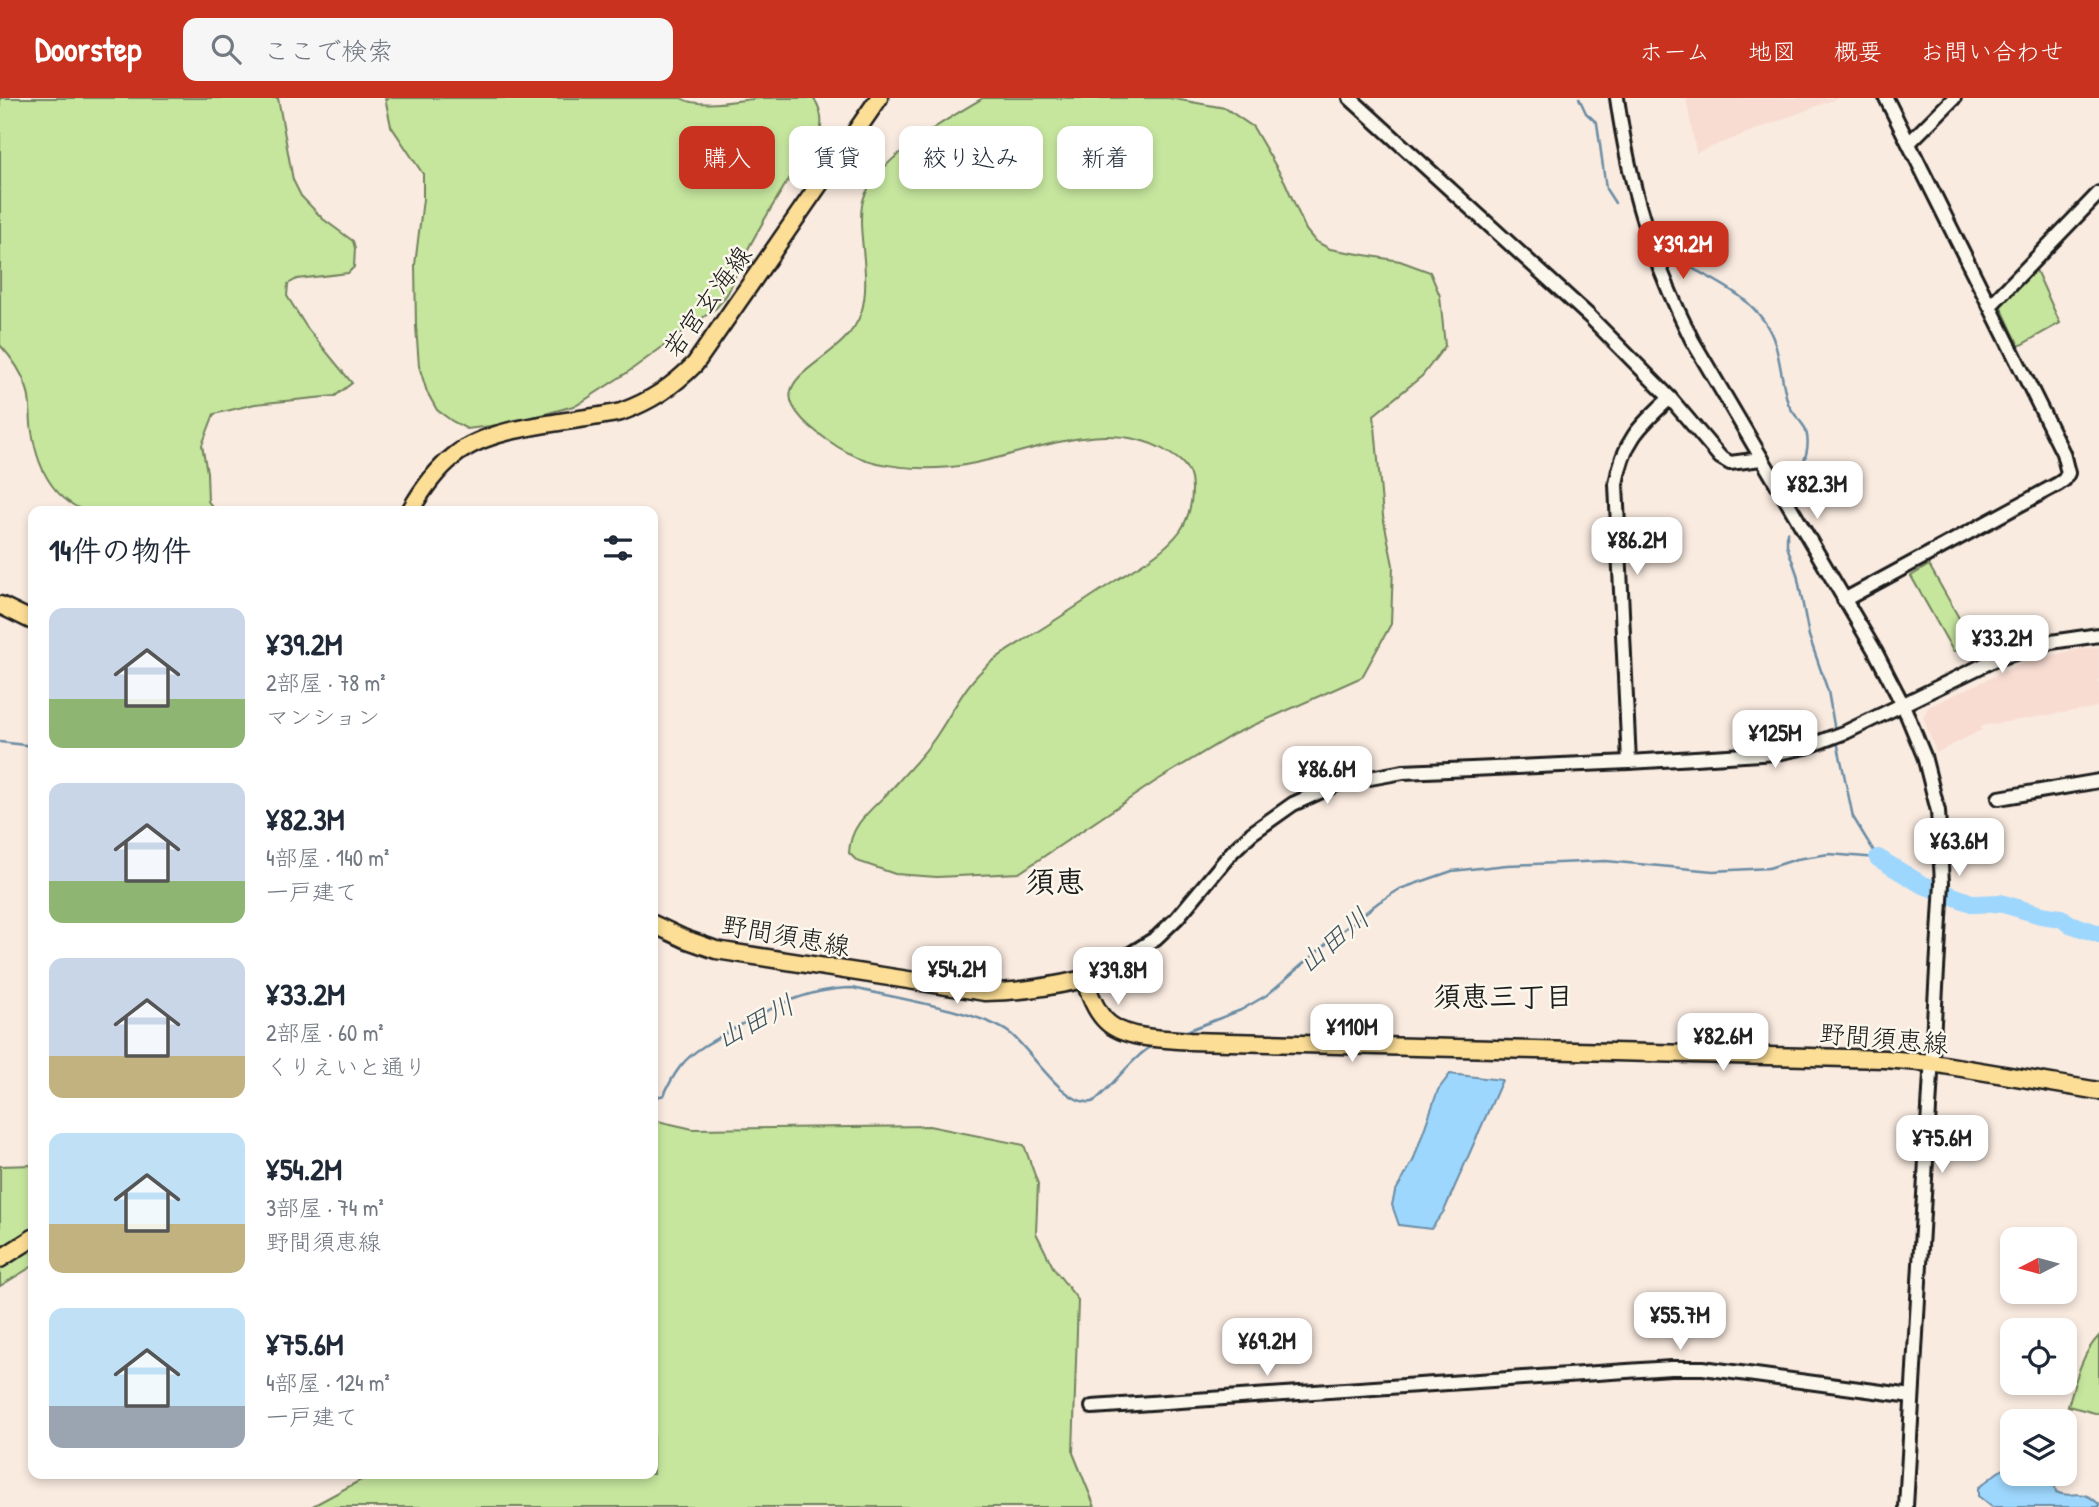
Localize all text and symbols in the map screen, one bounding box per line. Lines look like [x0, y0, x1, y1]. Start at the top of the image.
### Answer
search box [183, 18, 673, 81]
text: Doorstep [35, 27, 141, 71]
icon: search [207, 30, 245, 68]
text: ここで検索 [263, 33, 393, 68]
text: ホーム [1639, 35, 1710, 67]
text: 地図 [1748, 35, 1796, 67]
text: 概要 [1834, 35, 1882, 67]
text: お問い合わせ [1920, 35, 2064, 67]
chip: 購入 [679, 126, 775, 189]
chip: 賃貸 [789, 126, 885, 189]
chip: 絞り込み [899, 126, 1043, 189]
chip: 新着 [1057, 126, 1153, 189]
pin: ¥39.2M [1626, 222, 1740, 281]
text: ¥39.2M [1654, 228, 1712, 259]
street label: 若宮玄海線 [655, 238, 759, 364]
pin: ¥82.3M [1760, 462, 1874, 521]
text: ¥82.3M [1787, 468, 1847, 499]
pin: ¥86.2M [1580, 518, 1694, 577]
text: ¥86.2M [1607, 524, 1667, 555]
icon: filters [599, 529, 637, 567]
text: 14件の物件 [49, 530, 191, 570]
pin: ¥33.2M [1945, 616, 2059, 675]
text: ¥33.2M [1972, 622, 2032, 653]
text: ¥39.2M [266, 624, 343, 664]
icon: home [105, 636, 189, 720]
text: 2部屋 · 78 m² [266, 667, 386, 698]
text: マンション [266, 701, 380, 732]
pin: ¥125M [1726, 710, 1824, 770]
text: ¥125M [1748, 717, 1802, 748]
pin: ¥86.6M [1270, 746, 1384, 806]
text: ¥86.6M [1298, 753, 1356, 784]
text: ¥82.3M [266, 799, 345, 839]
icon: home [105, 811, 189, 895]
pin: ¥63.6M [1902, 818, 2016, 878]
text: ¥63.6M [1930, 825, 1988, 856]
text: 4部屋 · 140 m² [266, 842, 389, 873]
district label: 須恵 [1025, 861, 1085, 901]
text: 一戸建て [266, 876, 358, 907]
water label: 山田川 [1289, 898, 1377, 982]
street label: 野間須恵線 [719, 906, 853, 964]
pin: ¥54.2M [900, 946, 1014, 1006]
pin: ¥39.8M [1061, 948, 1175, 1007]
text: ¥54.2M [928, 953, 986, 984]
text: ¥39.8M [1089, 954, 1147, 985]
text: ¥33.2M [266, 974, 345, 1014]
district label: 須恵三丁目 [1433, 977, 1573, 1015]
water label: 山田川 [709, 985, 801, 1057]
icon: home [105, 986, 189, 1070]
pin: ¥110M [1303, 1004, 1401, 1064]
text: ¥110M [1326, 1011, 1378, 1042]
pin: ¥82.6M [1666, 1014, 1780, 1073]
street label: 野間須恵線 [1818, 1015, 1950, 1061]
text: 2部屋 · 60 m² [266, 1017, 384, 1048]
text: ¥82.6M [1693, 1020, 1753, 1051]
text: くりえいと通り [266, 1051, 427, 1082]
pin: ¥75.6M [1885, 1116, 1999, 1175]
text: ¥75.6M [1912, 1122, 1972, 1153]
text: ¥54.2M [266, 1149, 342, 1189]
icon: home [105, 1161, 189, 1245]
text: 3部屋 · 74 m² [266, 1192, 384, 1223]
text: 野間須恵線 [266, 1226, 381, 1257]
north arrow [2000, 1227, 2077, 1304]
map controls [2000, 1227, 2077, 1486]
pin: ¥55.7M [1623, 1292, 1737, 1352]
text: ¥55.7M [1650, 1299, 1710, 1330]
pin: ¥69.2M [1210, 1318, 1324, 1378]
button: locate [2000, 1318, 2077, 1395]
text: ¥75.6M [266, 1324, 344, 1364]
text: ¥69.2M [1238, 1325, 1296, 1356]
icon: home [105, 1336, 189, 1420]
text: 4部屋 · 124 m² [266, 1367, 390, 1398]
text: 一戸建て [266, 1401, 358, 1432]
button: layers [2000, 1409, 2077, 1486]

